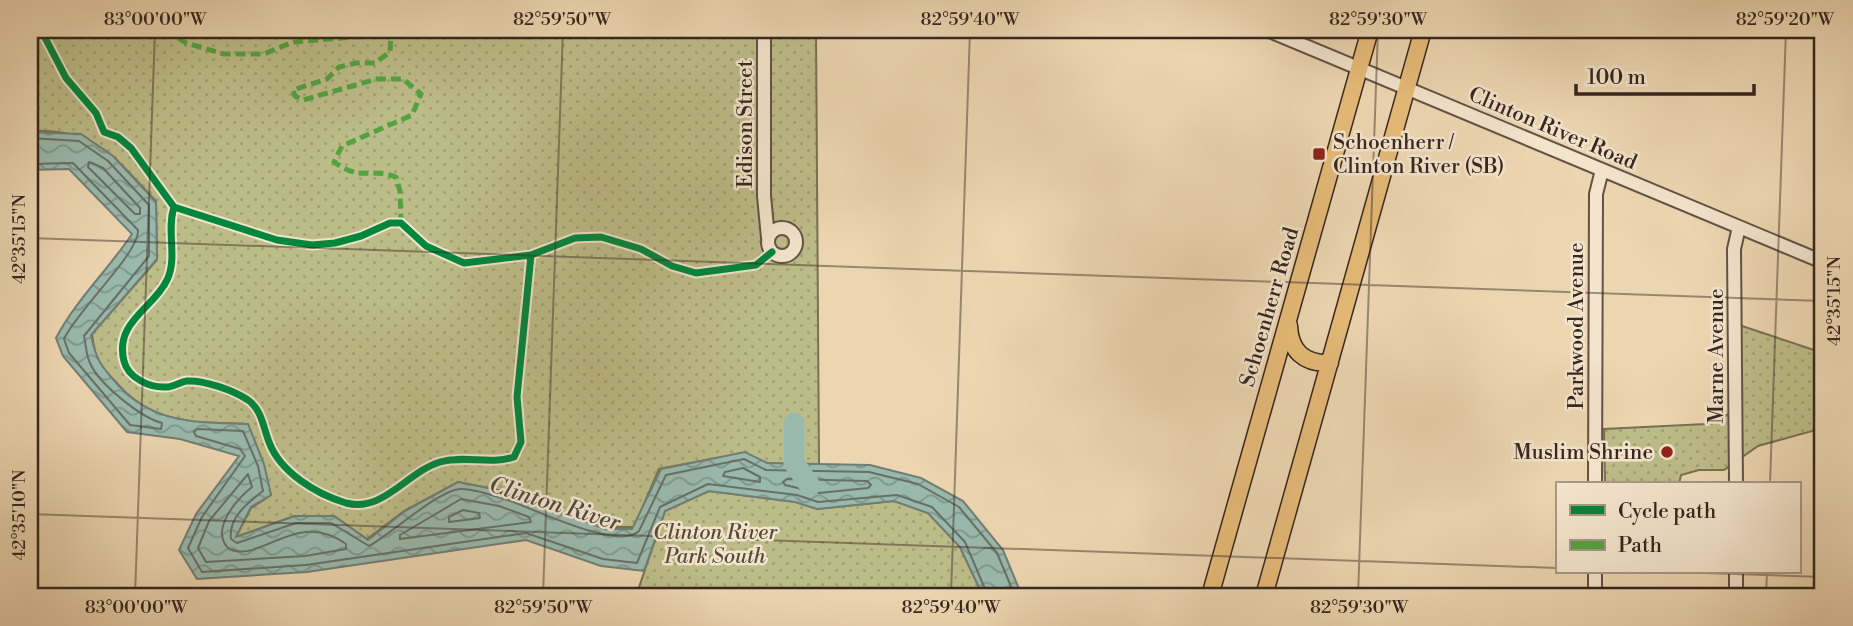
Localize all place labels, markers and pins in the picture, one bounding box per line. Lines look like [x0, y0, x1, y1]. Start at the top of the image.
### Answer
place label: Schoenherr / Clinton River (SB) [1333, 130, 1504, 180]
marker: Schoenherr / Clinton River (SB) [1311, 146, 1327, 162]
place label: Muslim Shrine [1513, 440, 1653, 466]
marker: Muslim Shrine [1659, 444, 1675, 460]

